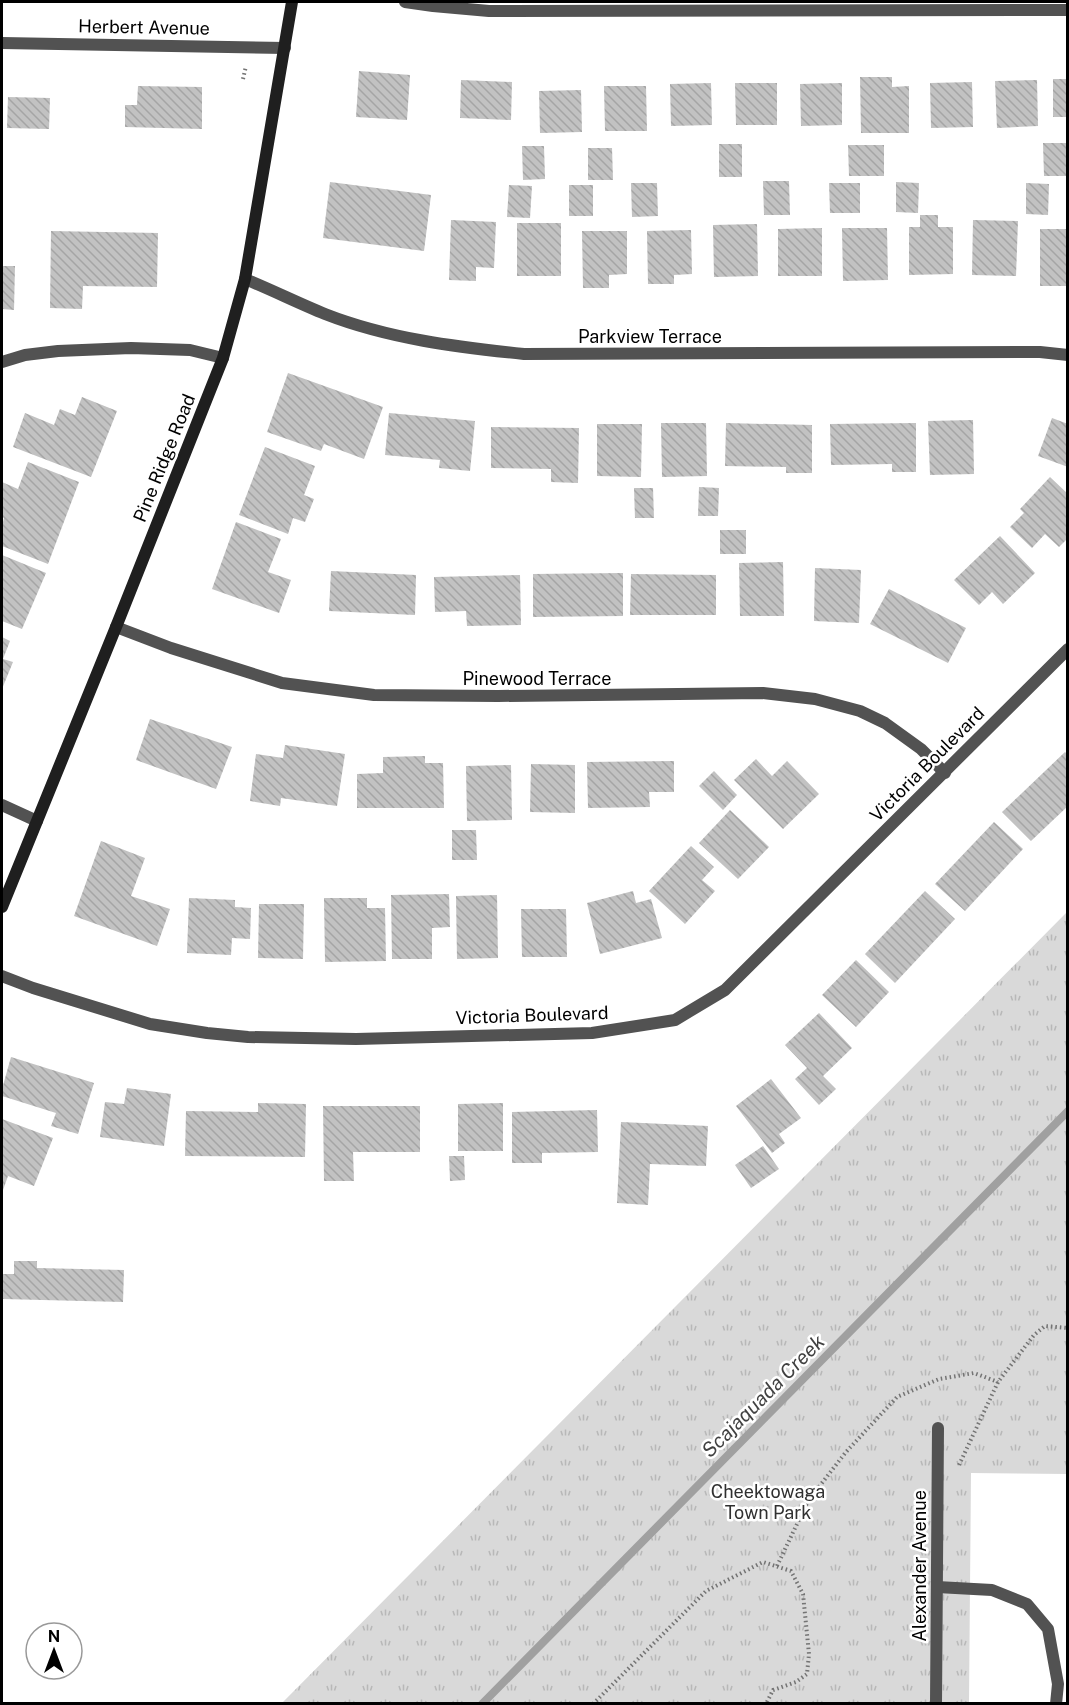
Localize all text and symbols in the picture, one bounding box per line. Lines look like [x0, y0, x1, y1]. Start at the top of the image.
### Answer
street label: Herbert Avenue [78, 15, 210, 39]
street label: Parkview Terrace [578, 326, 722, 347]
street label: Pine Ridge Road [129, 391, 199, 525]
street label: Pinewood Terrace [462, 668, 612, 689]
street label: Victoria Boulevard [865, 702, 989, 826]
street label: Victoria Boulevard [455, 1002, 609, 1028]
water label: Scajaquada Creek [697, 1330, 829, 1462]
park label: Cheektowaga Town Park [711, 1481, 825, 1523]
street label: Alexander Avenue [909, 1490, 930, 1642]
north arrow [24, 1621, 84, 1681]
text: N [48, 1627, 60, 1646]

